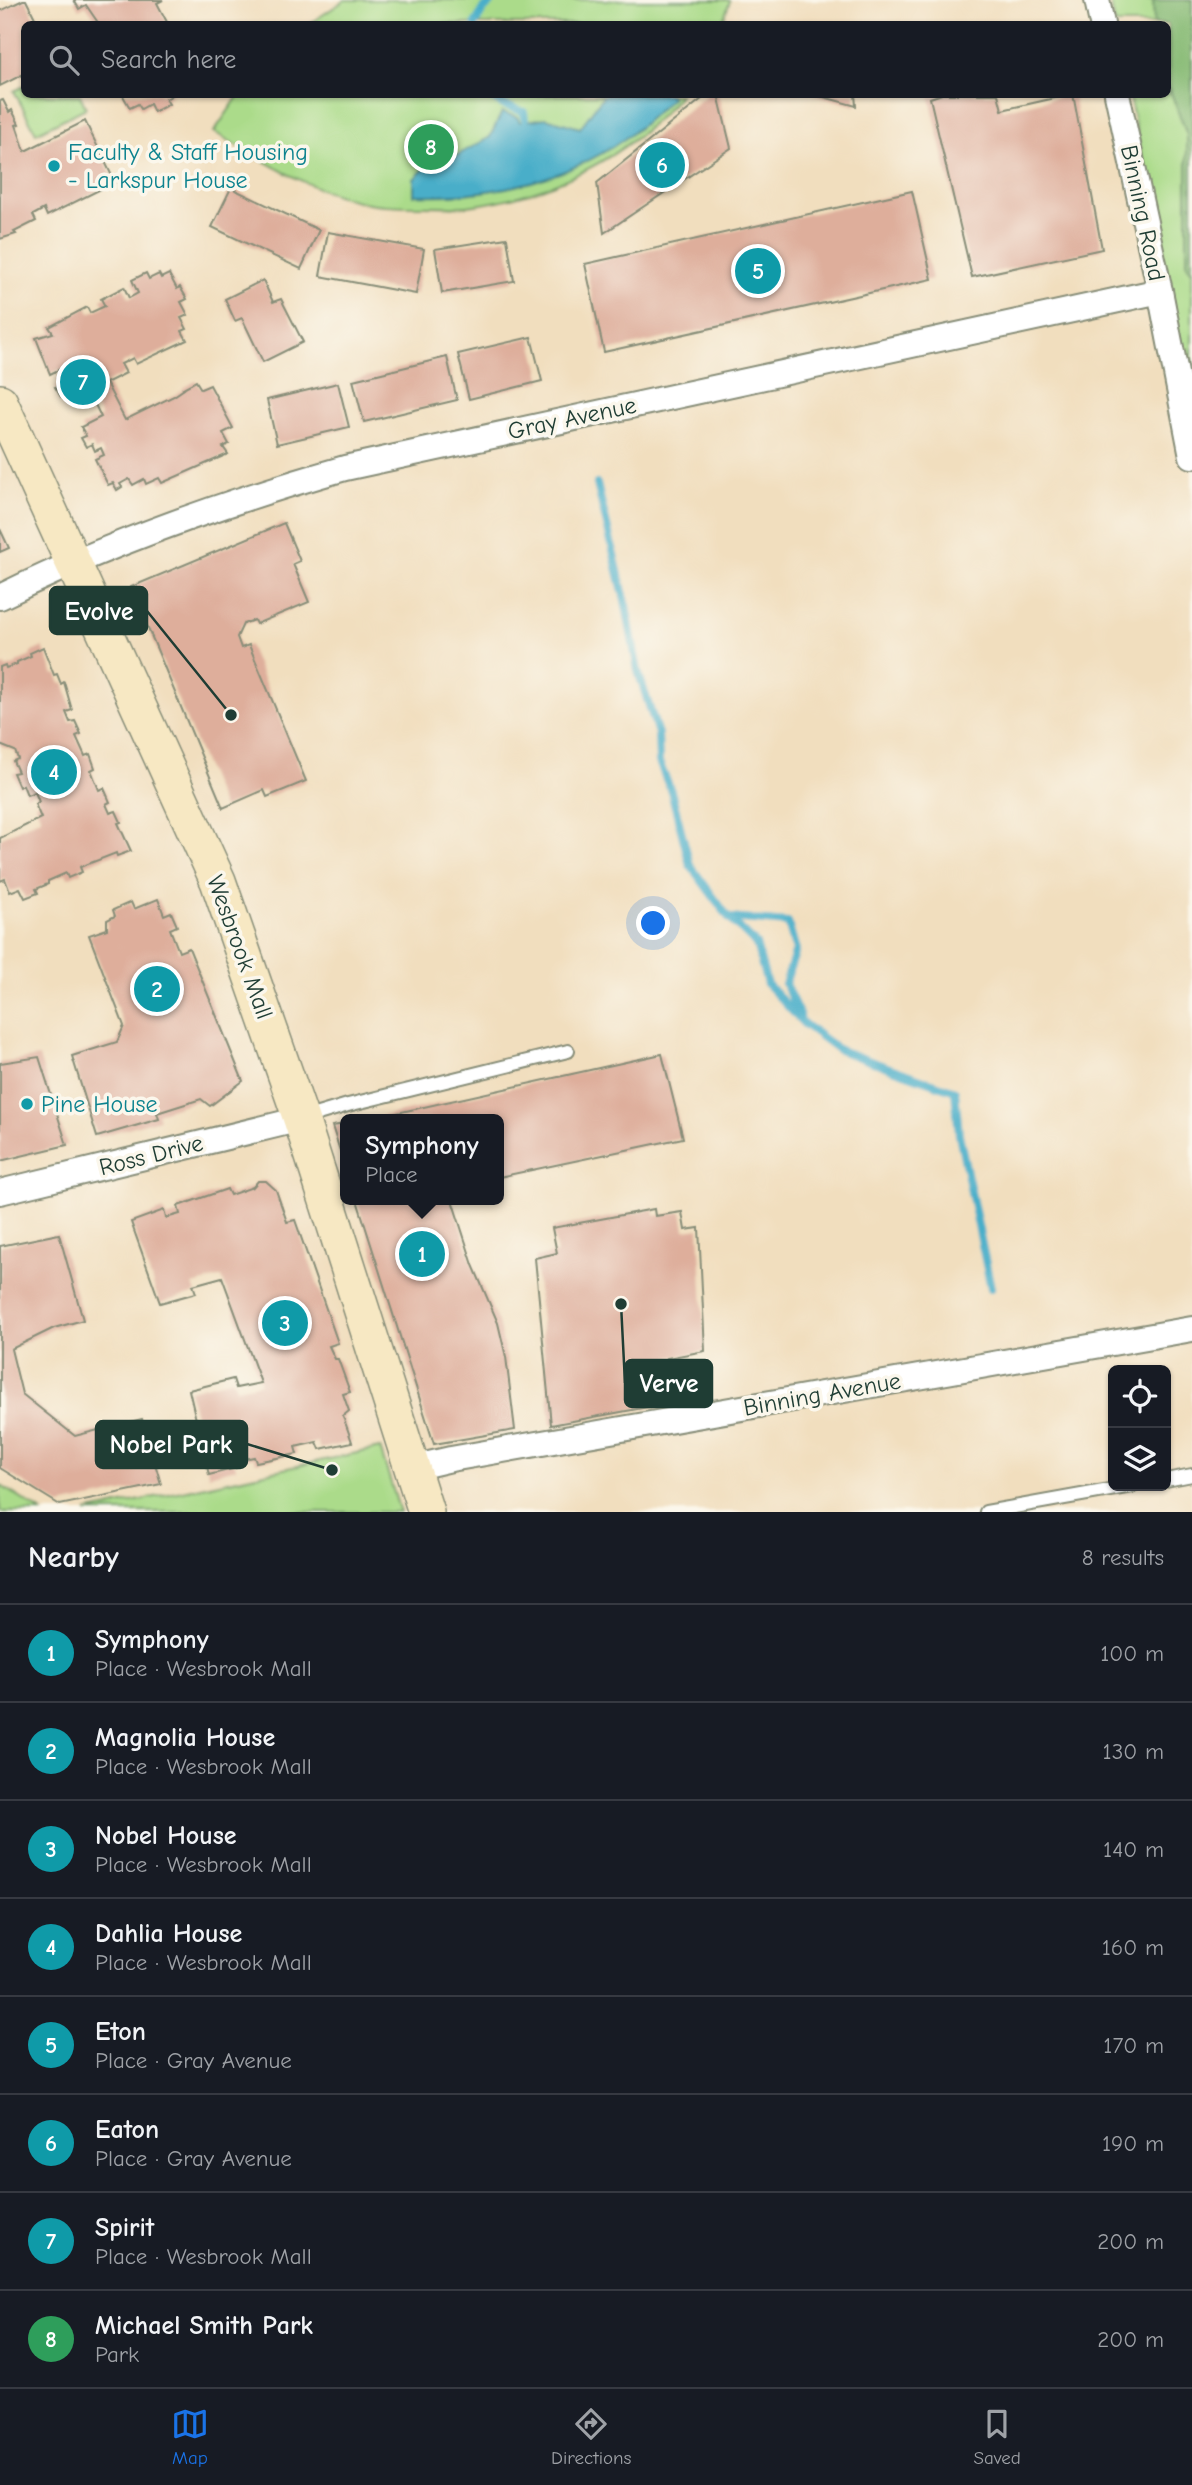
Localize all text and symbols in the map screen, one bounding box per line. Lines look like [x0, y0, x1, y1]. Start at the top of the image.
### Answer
search box [21, 21, 1171, 98]
icon: search [45, 41, 83, 79]
text: Search here [101, 45, 236, 75]
pin: 8 [408, 121, 454, 173]
place label: Faculty & Staff Housing - Larkspur House [68, 138, 308, 194]
pin: 6 [639, 139, 685, 191]
street label: Binning Road [1115, 143, 1171, 283]
marker: Faculty & Staff Housing - Larkspur House [46, 158, 62, 174]
pin: 5 [735, 245, 781, 297]
pin: 7 [60, 356, 106, 408]
street label: Gray Avenue [505, 391, 639, 445]
callout: Evolve [50, 587, 147, 634]
text: Evolve [65, 597, 134, 627]
pin: 4 [31, 746, 77, 798]
street label: Wesbrook Mall [201, 871, 279, 1023]
your location [636, 906, 670, 940]
pin: 2 [134, 963, 180, 1015]
place label: Pine House [41, 1090, 157, 1118]
marker: Pine House [19, 1096, 35, 1112]
popup [340, 1114, 504, 1205]
street label: Ross Drive [96, 1129, 206, 1181]
text: Symphony [365, 1131, 479, 1161]
text: Place [365, 1161, 418, 1188]
pin: 1 [399, 1228, 445, 1280]
pin: 3 [262, 1297, 308, 1349]
callout: Verve [625, 1360, 712, 1407]
map controls [1108, 1365, 1171, 1491]
button: locate [1108, 1365, 1171, 1428]
street label: Binning Avenue [741, 1366, 903, 1422]
text: Verve [639, 1369, 699, 1399]
callout: Nobel Park [96, 1421, 247, 1468]
button: layers [1108, 1428, 1171, 1491]
text: Nobel Park [110, 1430, 233, 1460]
text: Nearby [28, 1540, 119, 1575]
text: 8 results [1082, 1544, 1164, 1571]
text: Symphony [95, 1625, 209, 1655]
text: 1 [46, 1640, 56, 1667]
text: 100 m [1100, 1640, 1164, 1667]
text: Place · Wesbrook Mall [95, 1655, 312, 1682]
text: Magnolia House [95, 1723, 275, 1753]
text: 2 [45, 1738, 57, 1765]
text: 130 m [1103, 1738, 1164, 1765]
text: Place · Wesbrook Mall [95, 1753, 312, 1780]
text: Nobel House [95, 1821, 237, 1851]
text: 3 [45, 1836, 57, 1863]
text: 140 m [1103, 1836, 1164, 1863]
text: Place · Wesbrook Mall [95, 1851, 312, 1878]
text: Dahlia House [95, 1919, 242, 1949]
text: 4 [46, 1934, 56, 1961]
text: 160 m [1102, 1934, 1164, 1961]
text: Place · Wesbrook Mall [95, 1949, 312, 1976]
text: Eton [95, 2017, 146, 2047]
text: 5 [45, 2032, 57, 2059]
text: 170 m [1103, 2032, 1164, 2059]
text: Place · Gray Avenue [95, 2047, 292, 2074]
text: Eaton [95, 2115, 159, 2145]
text: 6 [45, 2130, 57, 2157]
text: 190 m [1102, 2130, 1164, 2157]
text: Place · Gray Avenue [95, 2145, 292, 2172]
text: Spirit [95, 2213, 154, 2243]
text: 7 [46, 2228, 56, 2255]
text: 200 m [1097, 2228, 1164, 2255]
text: Place · Wesbrook Mall [95, 2243, 312, 2270]
text: Michael Smith Park [95, 2311, 313, 2341]
text: 8 [45, 2326, 57, 2353]
text: 200 m [1097, 2326, 1164, 2353]
text: Park [95, 2341, 139, 2368]
tab: Map [171, 2405, 209, 2469]
tab: Directions [551, 2405, 631, 2469]
tab: Saved [974, 2405, 1021, 2469]

